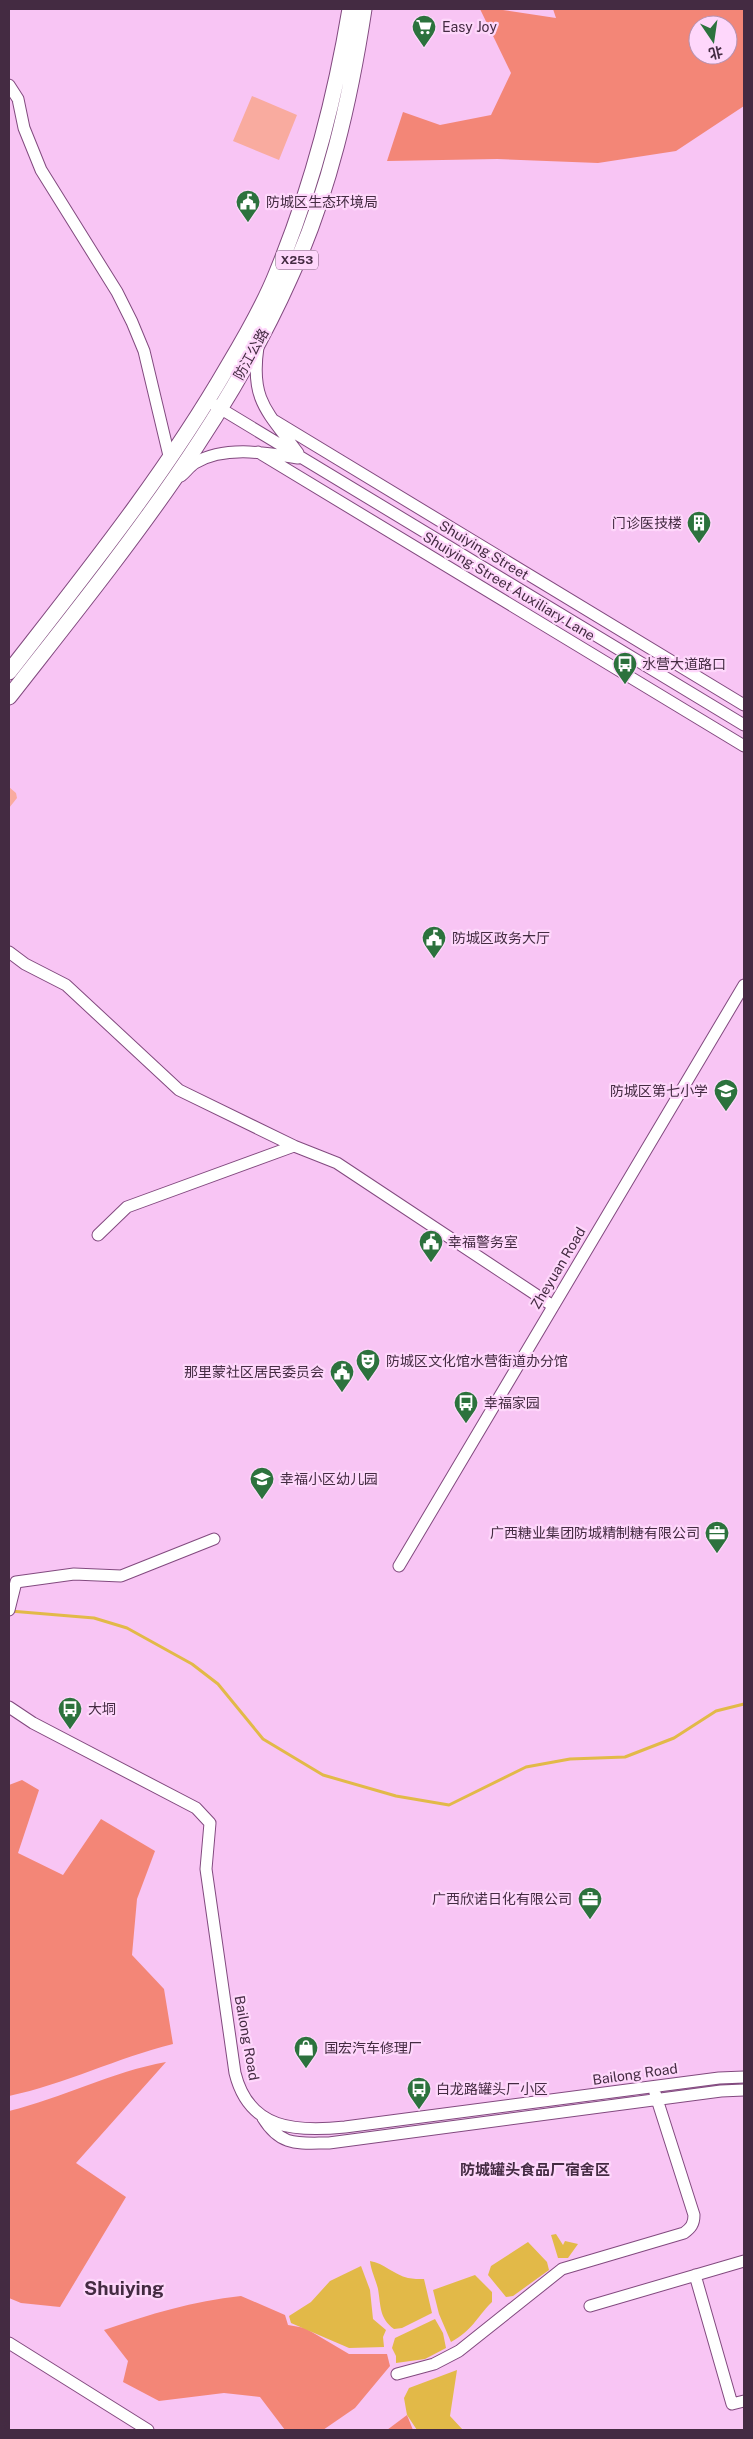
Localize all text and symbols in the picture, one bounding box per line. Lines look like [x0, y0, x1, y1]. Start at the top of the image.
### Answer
supermarket icon: Easy Joy [411, 14, 437, 48]
north arrow [688, 15, 738, 65]
place label: Easy Joy [442, 19, 497, 35]
text: 北 [707, 43, 725, 62]
public building icon: 防城区生态环境局 [235, 189, 261, 223]
place label: 防城区生态环境局 [266, 194, 378, 210]
road number: X253 [276, 250, 318, 270]
street label: 防江公路 [230, 326, 272, 382]
building icon: 门诊医技楼 [686, 510, 712, 544]
place label: 门诊医技楼 [612, 515, 682, 531]
street label: Shuiying Street [436, 517, 532, 583]
street label: Shuiying Street Auxiliary Lane [420, 528, 598, 644]
bus stop icon: 水营大道路口 [612, 651, 638, 685]
place label: 水营大道路口 [642, 656, 726, 672]
public building icon: 防城区政务大厅 [421, 925, 447, 959]
place label: 防城区政务大厅 [452, 930, 550, 946]
school or university icon: 防城区第七小学 [713, 1078, 739, 1112]
place label: 防城区第七小学 [610, 1083, 708, 1099]
street label: Zheyuan Road [527, 1224, 589, 1312]
public building icon: 幸福警务室 [418, 1229, 444, 1263]
place label: 幸福警务室 [448, 1234, 518, 1250]
theatre icon: 防城区文化馆水营街道办分馆 [355, 1348, 381, 1382]
place label: 防城区文化馆水营街道办分馆 [386, 1353, 568, 1369]
public building icon: 那里蒙社区居民委员会 [329, 1359, 355, 1393]
place label: 那里蒙社区居民委员会 [184, 1364, 324, 1380]
bus stop icon: 幸福家园 [453, 1390, 479, 1424]
place label: 幸福家园 [484, 1395, 540, 1411]
school or university icon: 幸福小区幼儿园 [249, 1466, 275, 1500]
place label: 幸福小区幼儿园 [280, 1471, 378, 1487]
office icon: 广西糖业集团防城精制糖有限公司 [704, 1520, 730, 1554]
place label: 广西糖业集团防城精制糖有限公司 [490, 1525, 700, 1541]
bus stop icon: 大垌 [57, 1696, 83, 1730]
place label: 大垌 [88, 1701, 116, 1717]
office icon: 广西欣诺日化有限公司 [577, 1886, 603, 1920]
place label: 广西欣诺日化有限公司 [432, 1891, 572, 1907]
street label: Bailong Road [232, 1994, 262, 2082]
shop icon: 国宏汽车修理厂 [293, 2035, 319, 2069]
place label: 国宏汽车修理厂 [324, 2040, 422, 2056]
street label: Bailong Road [591, 2060, 679, 2088]
bus stop icon: 白龙路罐头厂小区 [406, 2076, 432, 2110]
place label: 白龙路罐头厂小区 [436, 2081, 548, 2097]
district label: 防城罐头食品厂宿舍区 [460, 2161, 610, 2178]
district label: Shuiying [84, 2277, 164, 2299]

